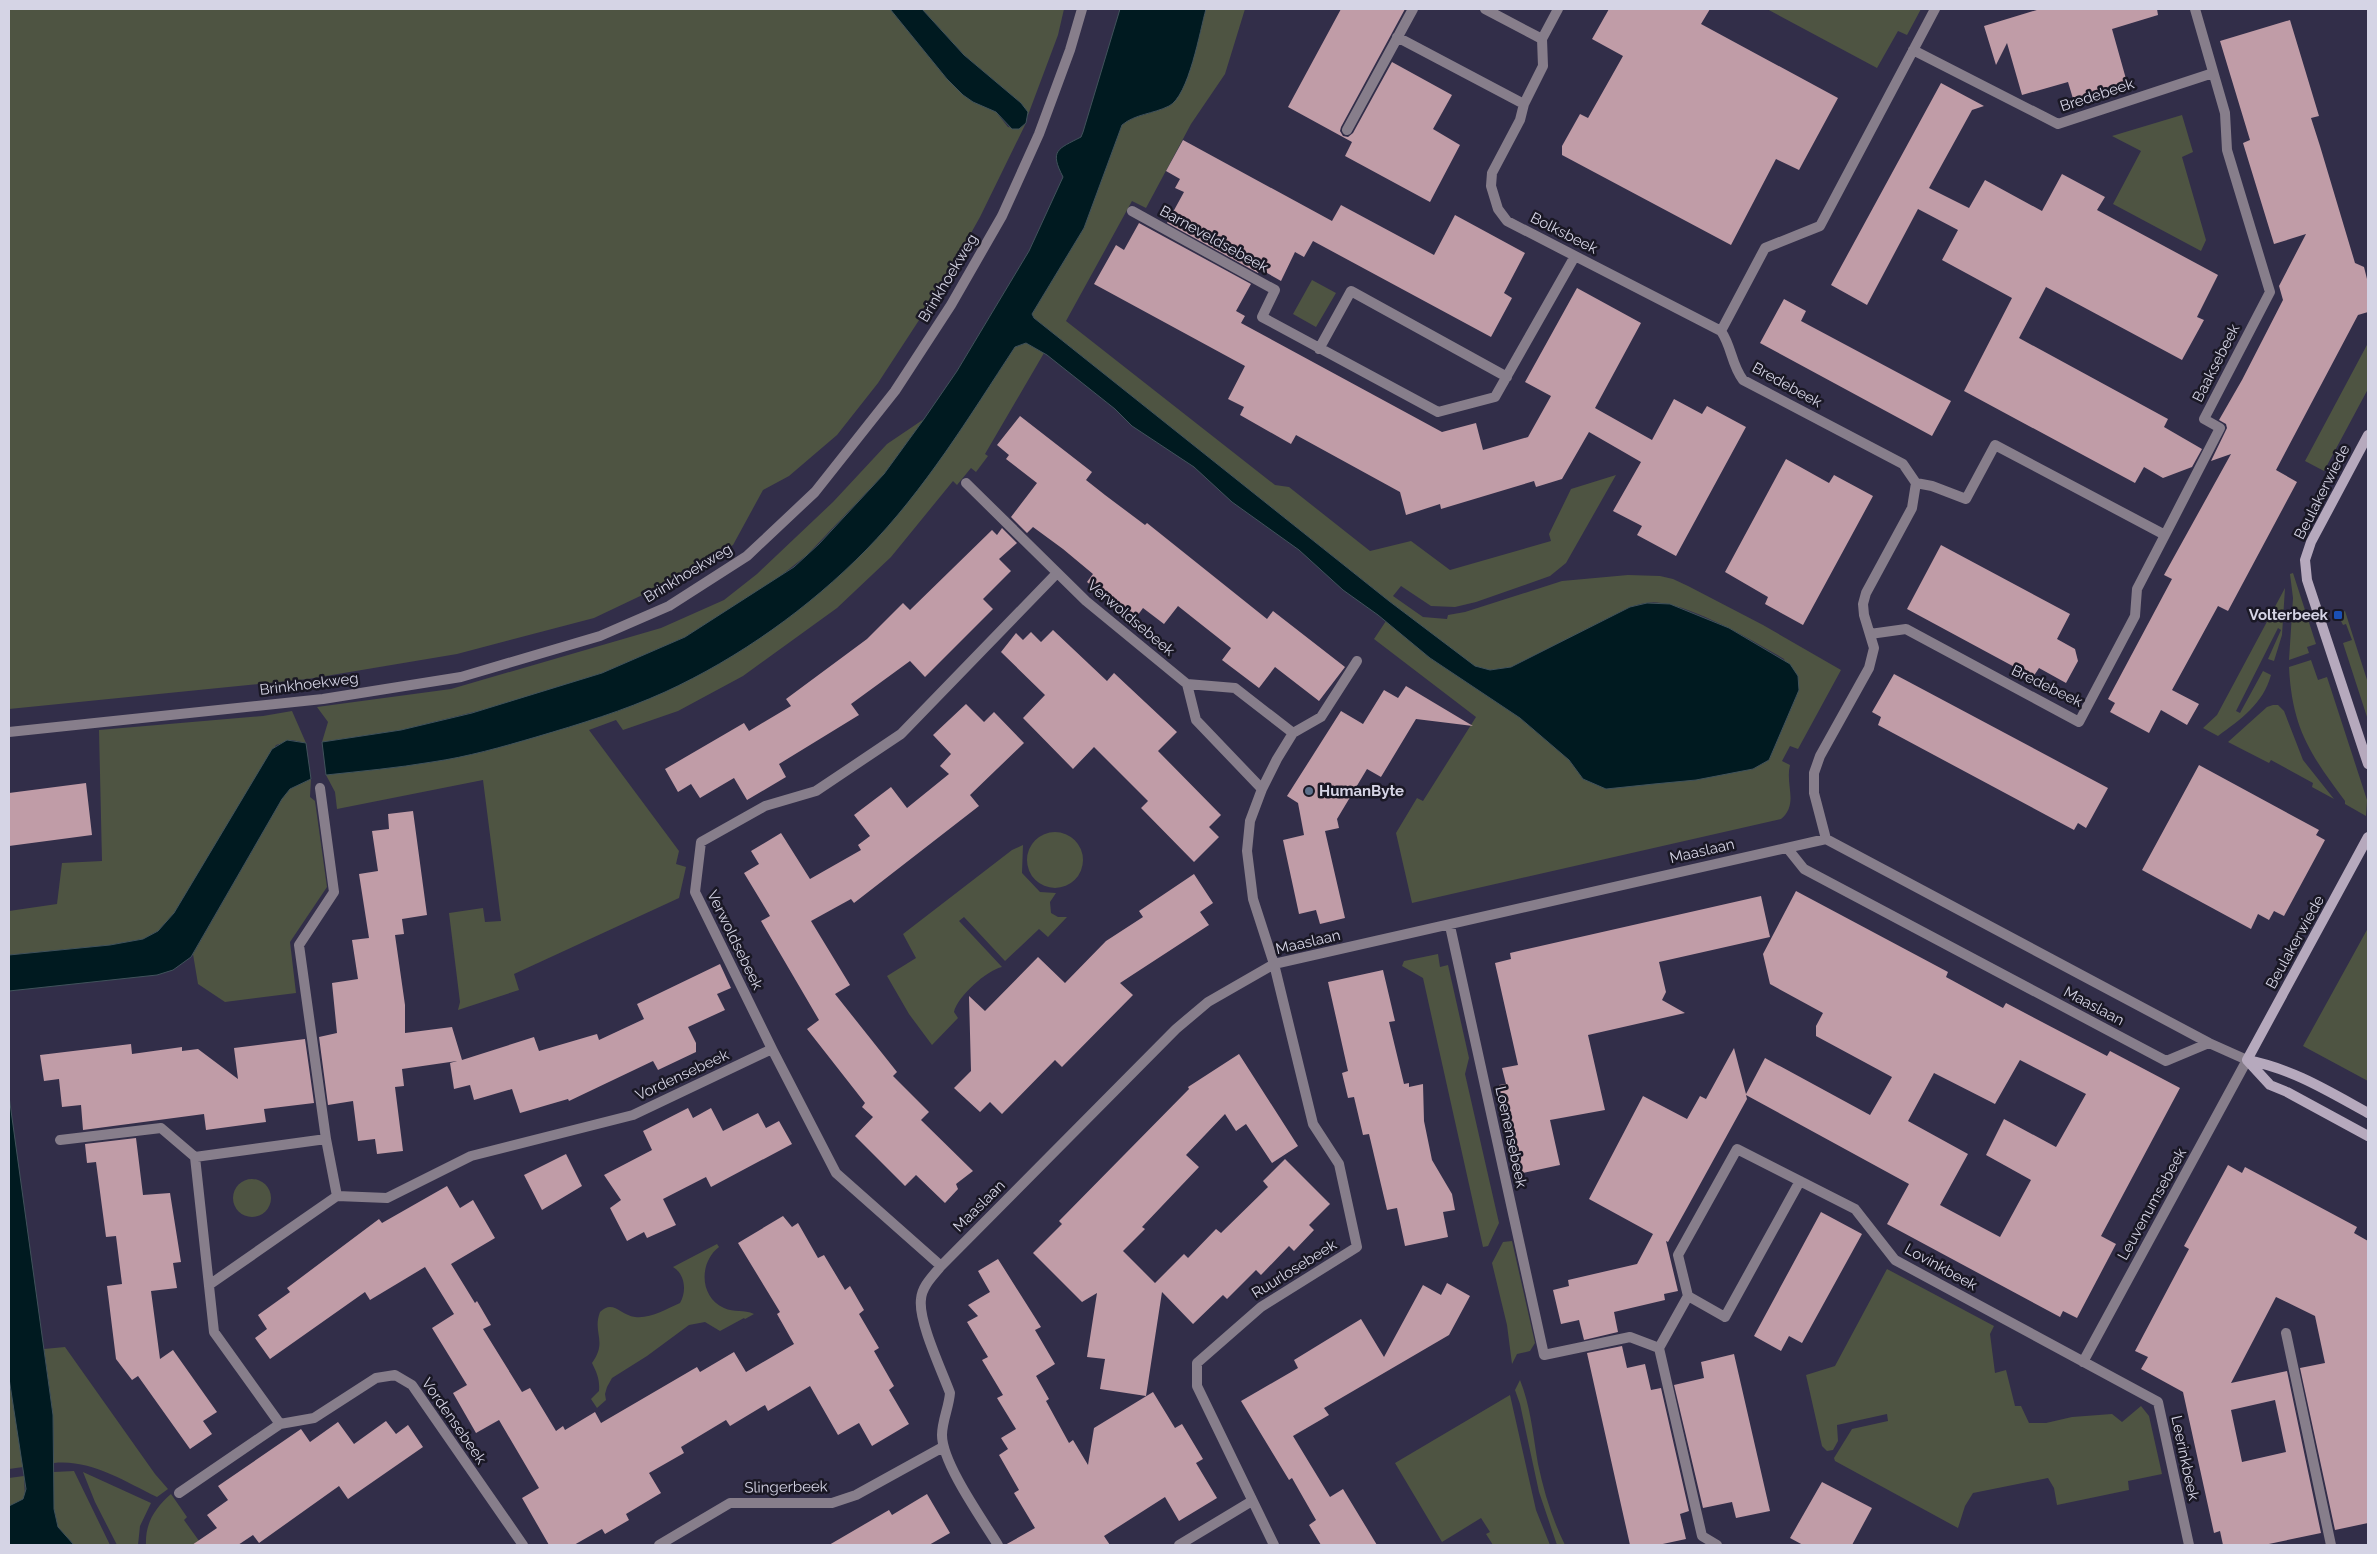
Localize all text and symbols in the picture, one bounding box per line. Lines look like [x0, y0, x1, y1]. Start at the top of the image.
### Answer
street label: Bredebeek [2058, 75, 2136, 115]
street label: Barneveldsebeek [1156, 202, 1272, 276]
street label: Bolksbeek [1527, 208, 1601, 258]
street label: Brinkhoekweg [915, 231, 981, 325]
street label: Baaksebeek [2189, 321, 2243, 405]
street label: Bredebeek [1749, 359, 1825, 412]
street label: Beulakerwiede [2290, 441, 2354, 542]
street label: Brinkhoekweg [641, 540, 735, 606]
street label: Verwoldsebeek [1084, 576, 1178, 660]
place label: Volterbeek [2249, 606, 2329, 624]
marker: Volterbeek [2332, 609, 2344, 621]
street label: Bredebeek [2009, 661, 2085, 711]
street label: Brinkhoekweg [258, 669, 360, 699]
place label: HumanByte [1319, 782, 1404, 800]
marker: HumanByte [1303, 785, 1315, 797]
street label: Maaslaan [1668, 835, 1736, 867]
street label: Verwoldsebeek [703, 887, 767, 993]
street label: Beulakerwiede [2262, 892, 2328, 992]
street label: Maaslaan [1274, 926, 1342, 958]
street label: Maaslaan [2061, 983, 2127, 1029]
street label: Vordensebeek [632, 1046, 732, 1104]
street label: Loenensebeek [1491, 1085, 1531, 1190]
street label: Leuvenumsebeek [2114, 1145, 2190, 1263]
street label: Maaslaan [949, 1176, 1009, 1236]
street label: Ruurlosebeek [1248, 1236, 1340, 1302]
street label: Lovinkbeek [1902, 1240, 1980, 1294]
street label: Vordensebeek [418, 1375, 490, 1468]
street label: Leerinkbeek [2167, 1414, 2203, 1502]
street label: Slingerbeek [744, 1477, 828, 1497]

